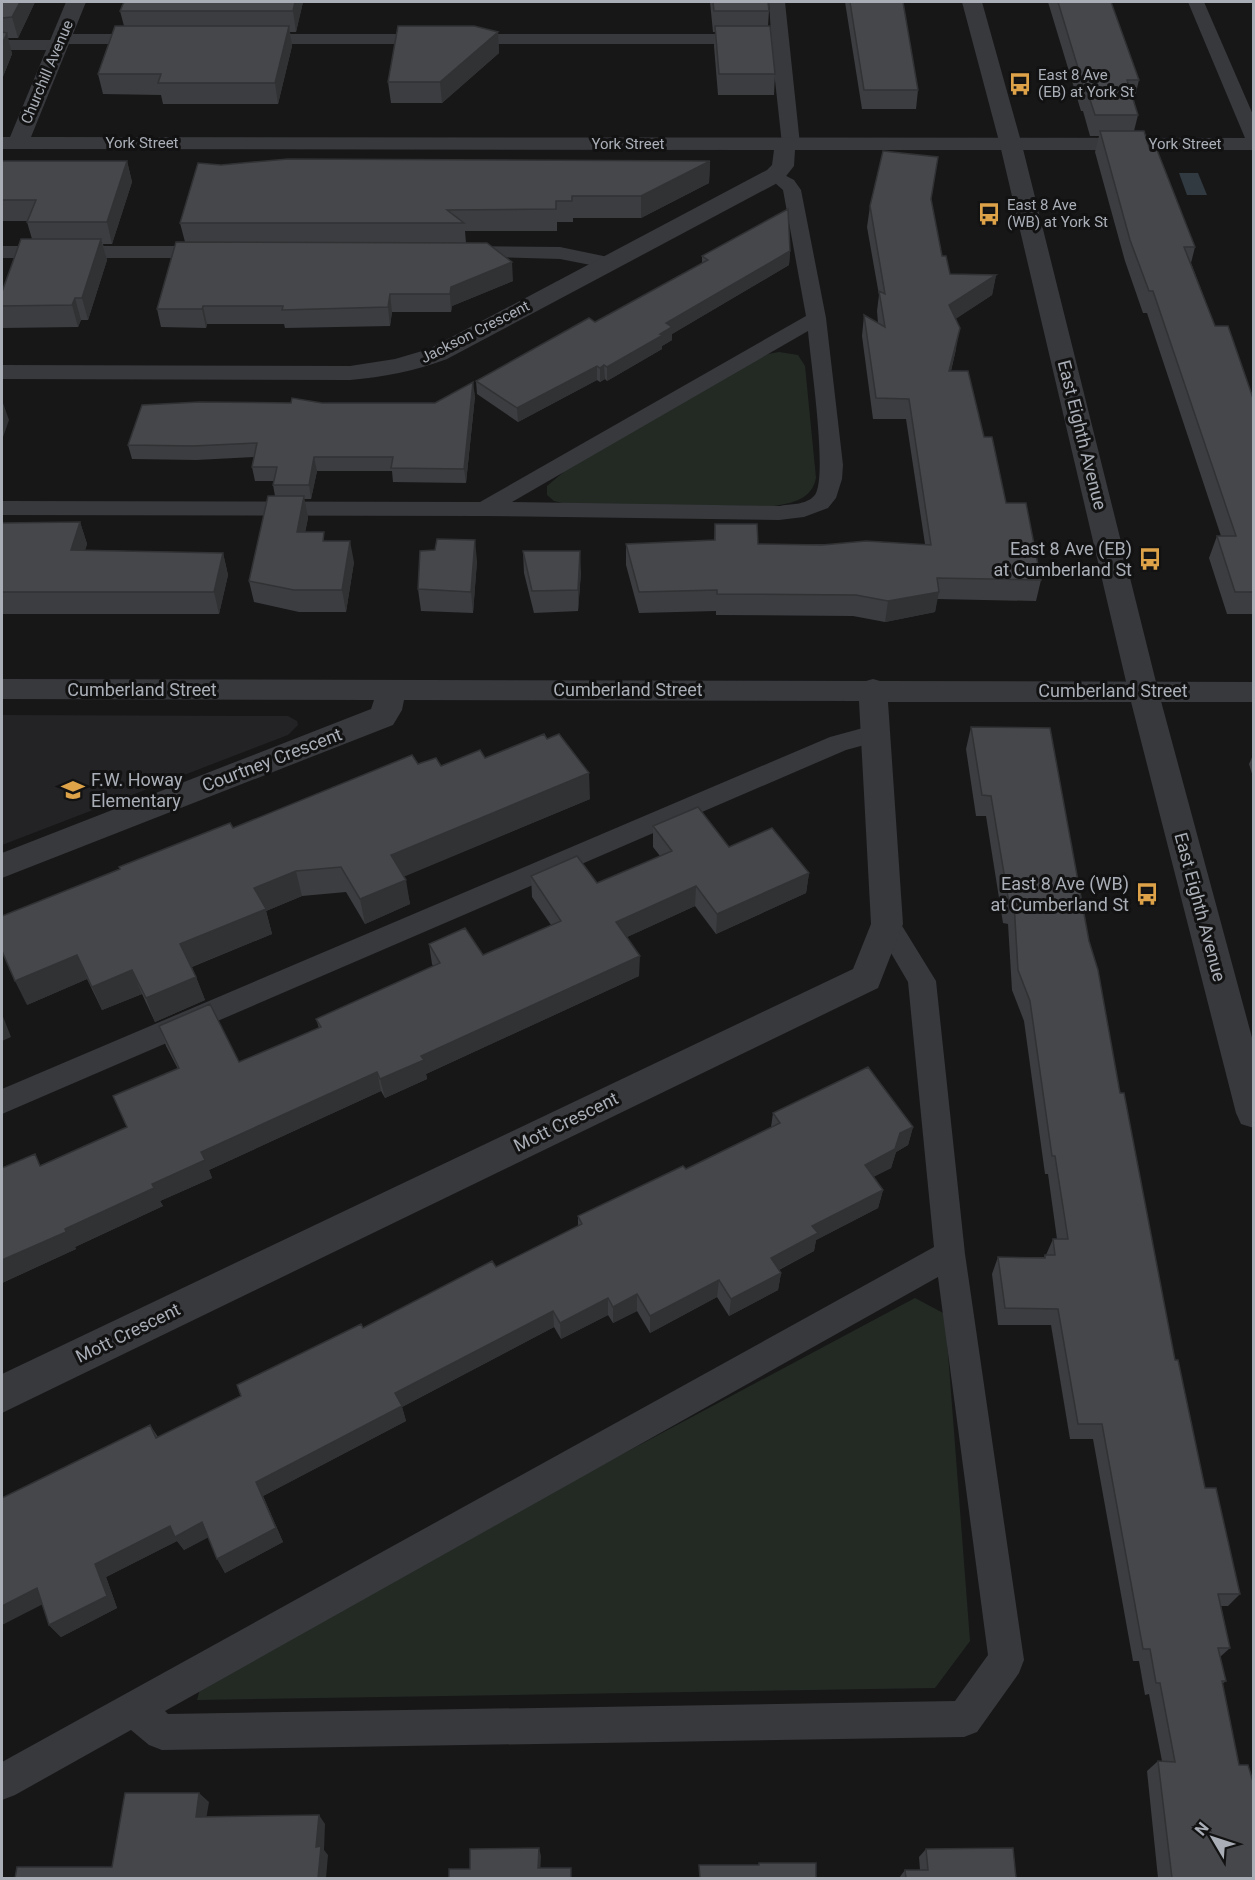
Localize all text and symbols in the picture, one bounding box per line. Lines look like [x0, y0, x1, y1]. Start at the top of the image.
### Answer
street label: Churchill Avenue [17, 17, 77, 127]
place label: East 8 Ave (EB) at York St [1038, 66, 1134, 101]
bus stop icon: East 8 Ave (EB) at York St [1007, 71, 1033, 97]
street label: York Street [105, 134, 179, 152]
street label: York Street [591, 135, 665, 153]
street label: York Street [1148, 135, 1222, 153]
place label: East 8 Ave (WB) at York St [1007, 196, 1108, 231]
bus stop icon: East 8 Ave (WB) at York St [976, 201, 1002, 227]
street label: Jackson Crescent [418, 297, 532, 367]
street label: East Eighth Avenue [1054, 358, 1111, 512]
place label: East 8 Ave (EB) at Cumberland St [993, 538, 1132, 580]
bus stop icon: East 8 Ave (EB) at Cumberland St [1137, 546, 1163, 572]
street label: Cumberland Street [67, 679, 217, 700]
street label: Cumberland Street [553, 679, 703, 700]
street label: Cumberland Street [1038, 680, 1188, 701]
street label: Courtney Crescent [199, 723, 345, 796]
place label: F.W. Howay Elementary [91, 769, 183, 811]
school or university icon: F.W. Howay Elementary [60, 777, 86, 803]
street label: East Eighth Avenue [1170, 830, 1230, 984]
place label: East 8 Ave (WB) at Cumberland St [990, 873, 1129, 915]
bus stop icon: East 8 Ave (WB) at Cumberland St [1134, 881, 1160, 907]
street label: Mott Crescent [510, 1087, 621, 1156]
street label: Mott Crescent [72, 1298, 183, 1367]
north arrow [1183, 1808, 1243, 1868]
text: N [1191, 1819, 1213, 1839]

